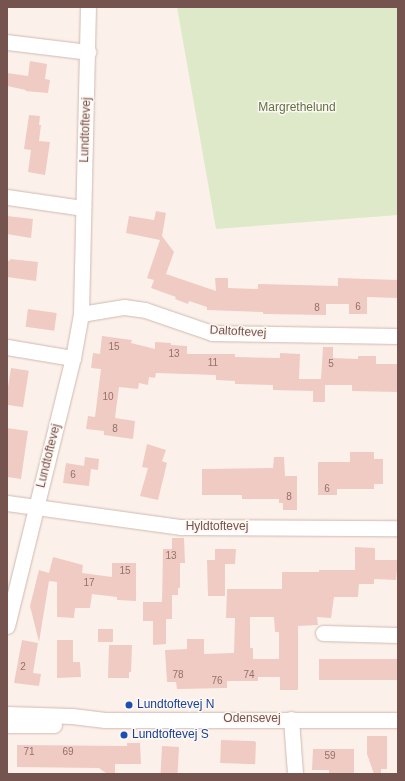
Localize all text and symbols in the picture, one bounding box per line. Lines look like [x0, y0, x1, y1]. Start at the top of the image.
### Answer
street label: Lundtoftevej [78, 97, 94, 163]
park label: Margrethelund [258, 101, 336, 115]
house number: 6 [355, 301, 361, 313]
house number: 8 [314, 302, 320, 314]
street label: Daltoftevej [209, 323, 267, 341]
house number: 15 [108, 341, 120, 353]
house number: 13 [168, 348, 180, 360]
house number: 11 [208, 357, 218, 369]
house number: 5 [328, 358, 334, 370]
house number: 10 [102, 391, 114, 403]
street label: Lundtoftevej [34, 423, 64, 489]
house number: 8 [112, 423, 118, 435]
house number: 6 [70, 469, 76, 481]
house number: 6 [324, 483, 330, 495]
house number: 8 [286, 491, 292, 503]
street label: Hyldtoftevej [186, 520, 248, 534]
house number: 13 [165, 550, 177, 562]
house number: 15 [119, 565, 131, 577]
house number: 17 [83, 577, 95, 589]
house number: 2 [20, 661, 26, 673]
house number: 78 [172, 669, 184, 681]
house number: 74 [243, 669, 255, 681]
house number: 76 [211, 675, 223, 687]
place label: Lundtoftevej N [137, 698, 214, 712]
marker: Lundtoftevej N [124, 700, 134, 710]
street label: Odensevej [223, 712, 281, 726]
place label: Lundtoftevej S [132, 728, 209, 742]
marker: Lundtoftevej S [119, 730, 129, 740]
house number: 71 [23, 746, 35, 758]
house number: 69 [62, 746, 74, 758]
house number: 59 [324, 750, 336, 762]

